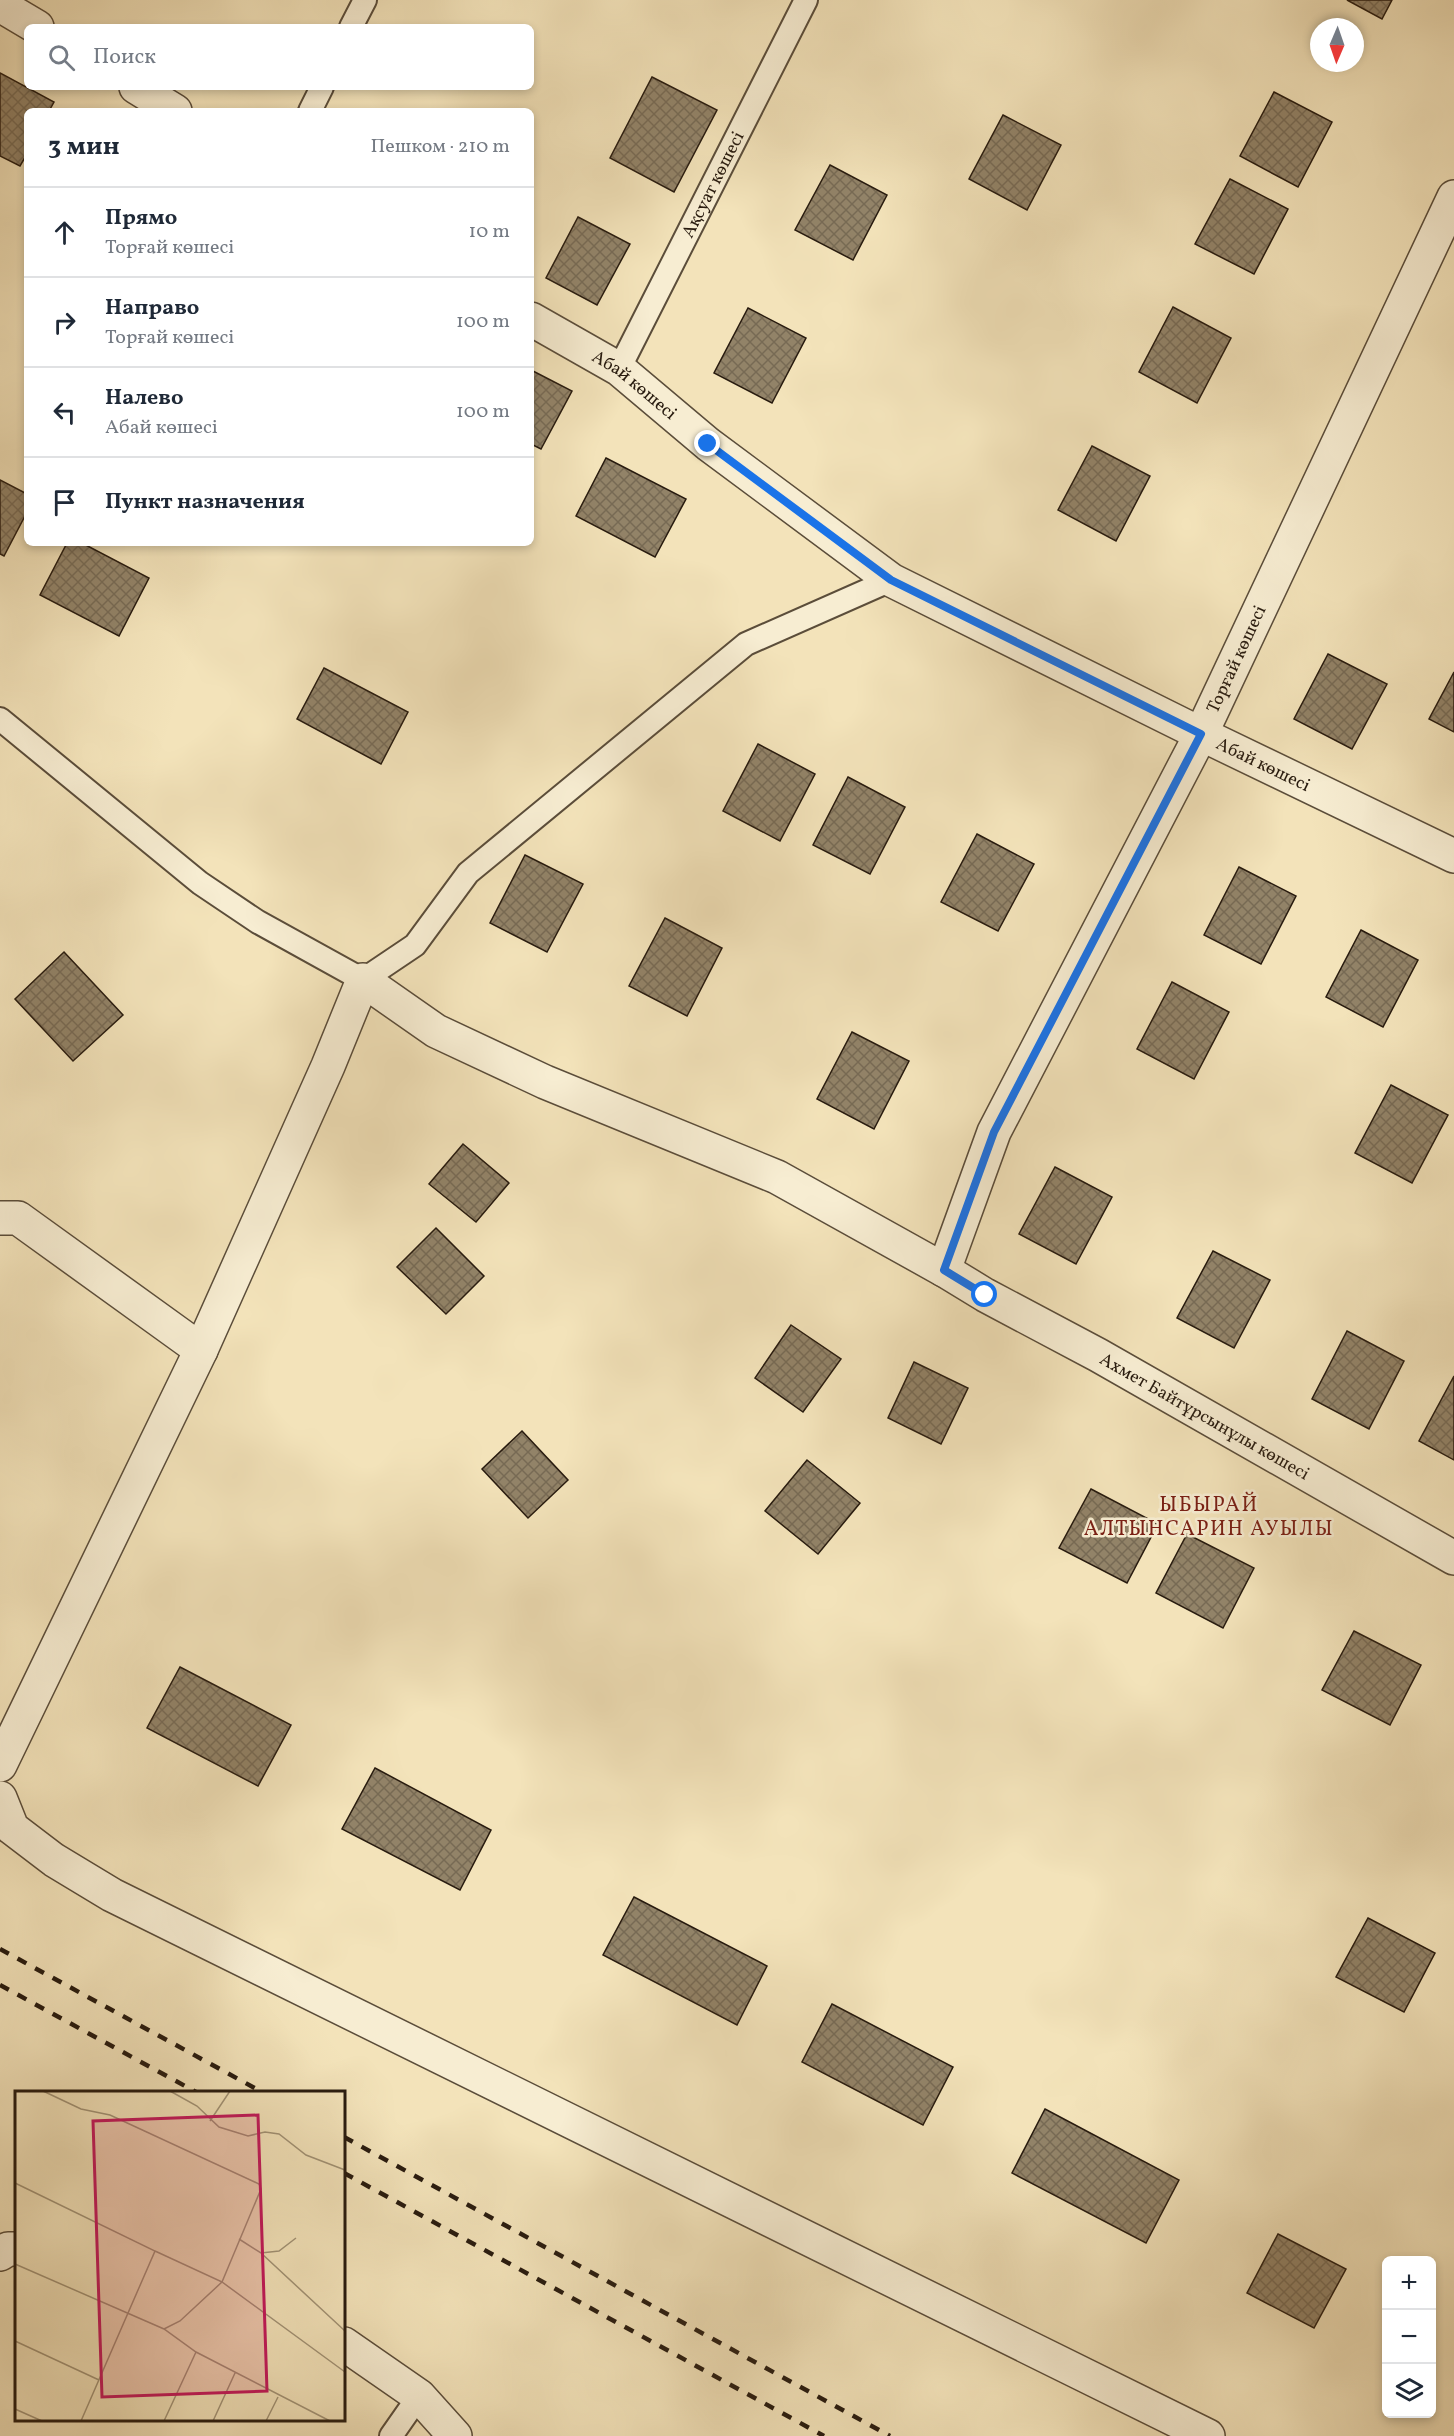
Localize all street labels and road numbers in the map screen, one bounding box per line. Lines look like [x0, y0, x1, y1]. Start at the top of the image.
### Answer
street label: Ақсуат көшесі [676, 127, 751, 243]
street label: Абай көшесі [587, 345, 682, 426]
street label: Торғай көшесі [1201, 602, 1273, 718]
street label: Абай көшесі [1212, 732, 1314, 799]
street label: Ахмет Байтұрсынұлы көшесі [1095, 1347, 1314, 1487]

